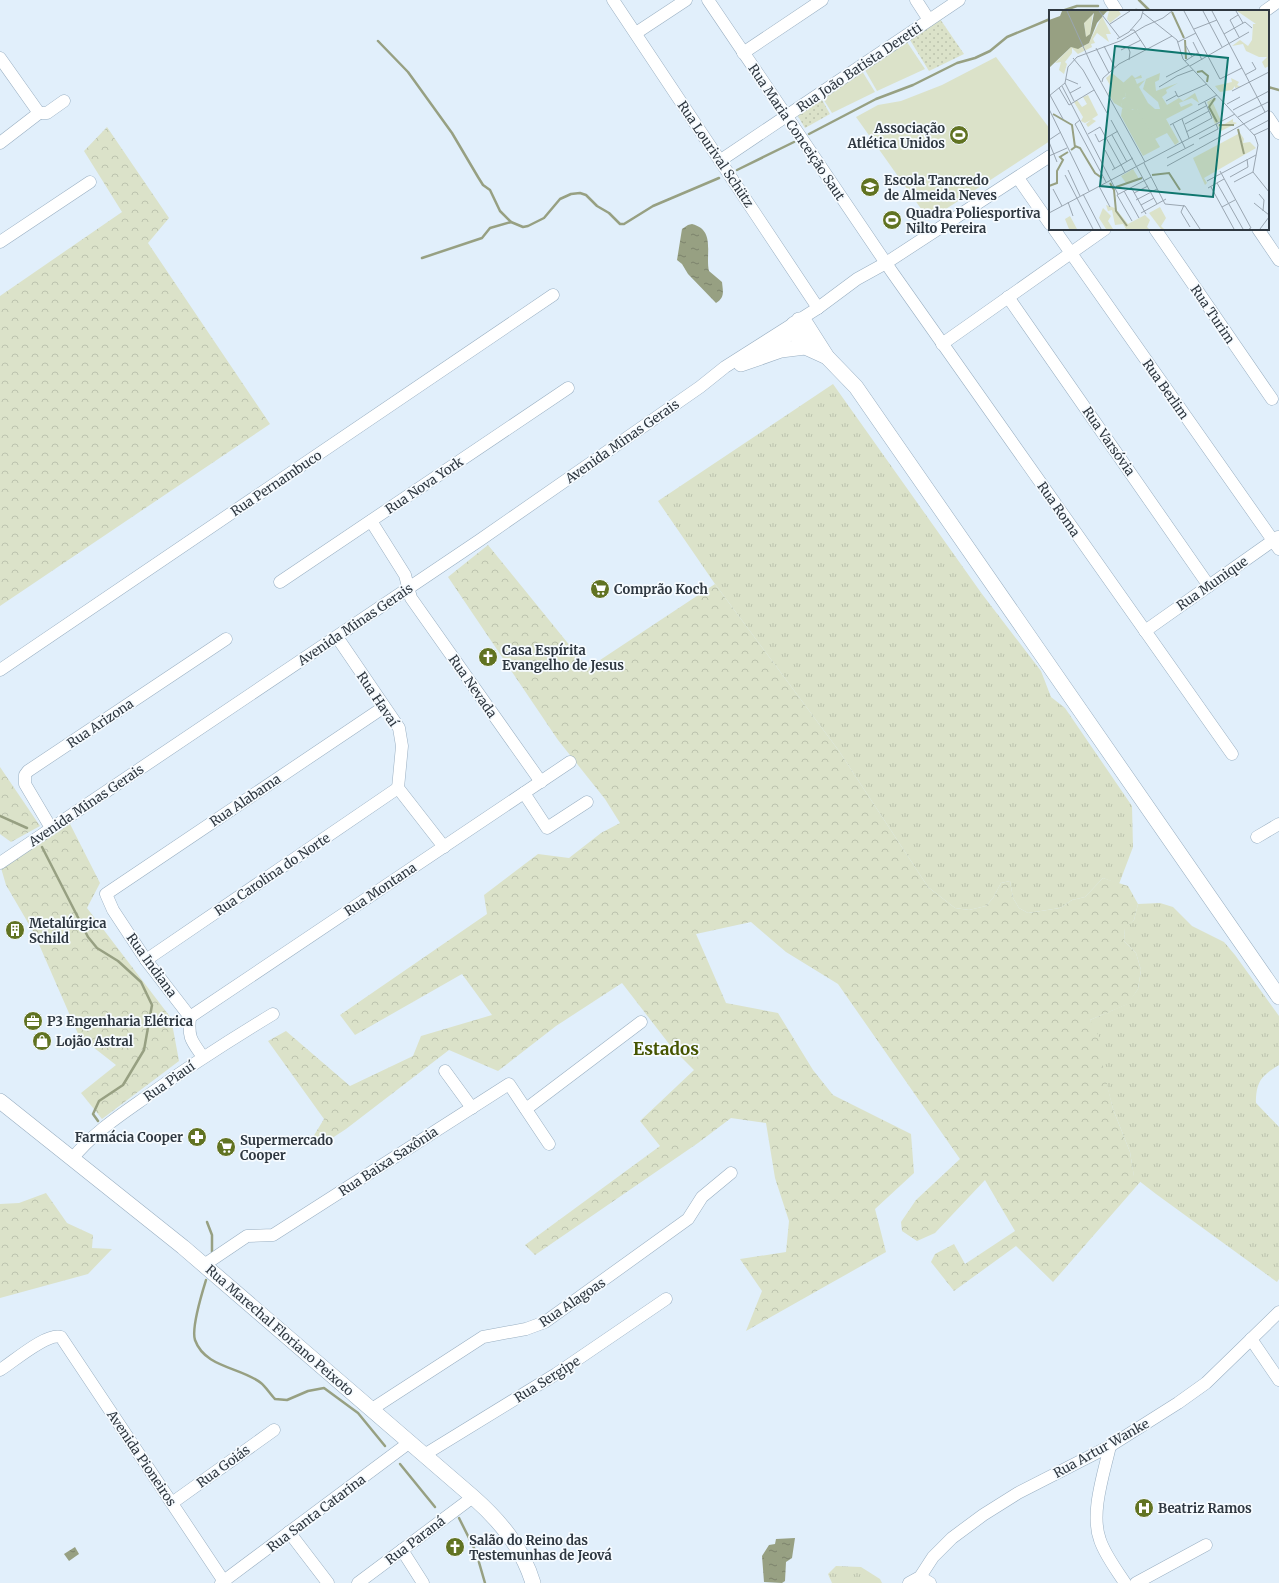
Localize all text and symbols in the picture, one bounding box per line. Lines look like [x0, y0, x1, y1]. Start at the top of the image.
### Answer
inset map [1049, 10, 1269, 230]
street label: Rua João Batista Deretti [793, 19, 925, 116]
street label: Rua Maria Conceição Saut [745, 61, 849, 204]
street label: Rua Lourival Schütz [674, 98, 758, 211]
place label: Associação Atlética Unidos [847, 120, 945, 152]
sports icon: Associação Atlética Unidos [948, 124, 970, 146]
place label: Escola Tancredo de Almeida Neves [884, 172, 997, 204]
school or university icon: Escola Tancredo de Almeida Neves [859, 176, 881, 198]
place label: Quadra Poliesportiva Nilto Pereira [906, 205, 1041, 237]
sports icon: Quadra Poliesportiva Nilto Pereira [881, 209, 903, 231]
street label: Rua Turim [1187, 282, 1238, 347]
street label: Rua Berlim [1139, 356, 1193, 423]
street label: Avenida Minas Gerais [561, 396, 683, 488]
street label: Rua Varsóvia [1079, 404, 1139, 479]
street label: Rua Pernambuco [228, 446, 325, 520]
street label: Rua Nova York [382, 453, 467, 518]
street label: Rua Roma [1033, 478, 1084, 540]
street label: Rua Munique [1173, 553, 1251, 614]
supermarket icon: Comprão Koch [589, 578, 611, 600]
street label: Avenida Minas Gerais [294, 580, 416, 670]
place label: Comprão Koch [614, 581, 708, 598]
place label: Casa Espírita Evangelho de Jesus [502, 642, 624, 674]
church icon: Casa Espírita Evangelho de Jesus [477, 646, 499, 668]
street label: Rua Nevada [445, 651, 501, 721]
street label: Rua Havaí [353, 669, 403, 731]
street label: Rua Arizona [64, 695, 137, 752]
street label: Avenida Minas Gerais [25, 761, 147, 851]
street label: Rua Alabama [206, 770, 284, 830]
street label: Rua Carolina do Norte [211, 829, 334, 919]
street label: Rua Montana [341, 859, 420, 920]
place label: Metalúrgica Schild [29, 915, 106, 947]
building icon: Metalúrgica Schild [4, 919, 26, 941]
street label: Rua Indiana [123, 930, 181, 1001]
office icon: P3 Engenharia Elétrica [22, 1010, 44, 1032]
place label: P3 Engenharia Elétrica [47, 1013, 193, 1030]
shop icon: Lojão Astral [31, 1030, 53, 1052]
place label: Lojão Astral [56, 1033, 133, 1050]
district label: Estados [633, 1038, 699, 1060]
street label: Rua Piauí [140, 1057, 199, 1105]
street label: Rua Baixa Saxônia [335, 1123, 441, 1200]
pharmacy icon: Farmácia Cooper [186, 1126, 208, 1148]
place label: Farmácia Cooper [75, 1129, 183, 1146]
place label: Supermercado Cooper [240, 1132, 333, 1164]
supermarket icon: Supermercado Cooper [215, 1136, 237, 1158]
street label: Rua Marechal Floriano Peixoto [202, 1261, 358, 1400]
street label: Rua Alagoas [536, 1274, 609, 1331]
street label: Rua Sergipe [511, 1352, 584, 1406]
street label: Avenida Pioneiros [103, 1406, 180, 1510]
street label: Rua Artur Wanke [1050, 1415, 1152, 1482]
street label: Rua Goiás [193, 1441, 253, 1491]
street label: Rua Santa Catarina [264, 1471, 369, 1556]
hospital icon: Beatriz Ramos [1133, 1497, 1155, 1519]
place label: Beatriz Ramos [1158, 1500, 1252, 1517]
street label: Rua Paraná [382, 1512, 449, 1568]
place label: Salão do Reino das Testemunhas de Jeová [469, 1532, 612, 1564]
church icon: Salão do Reino das Testemunhas de Jeová [444, 1536, 466, 1558]

